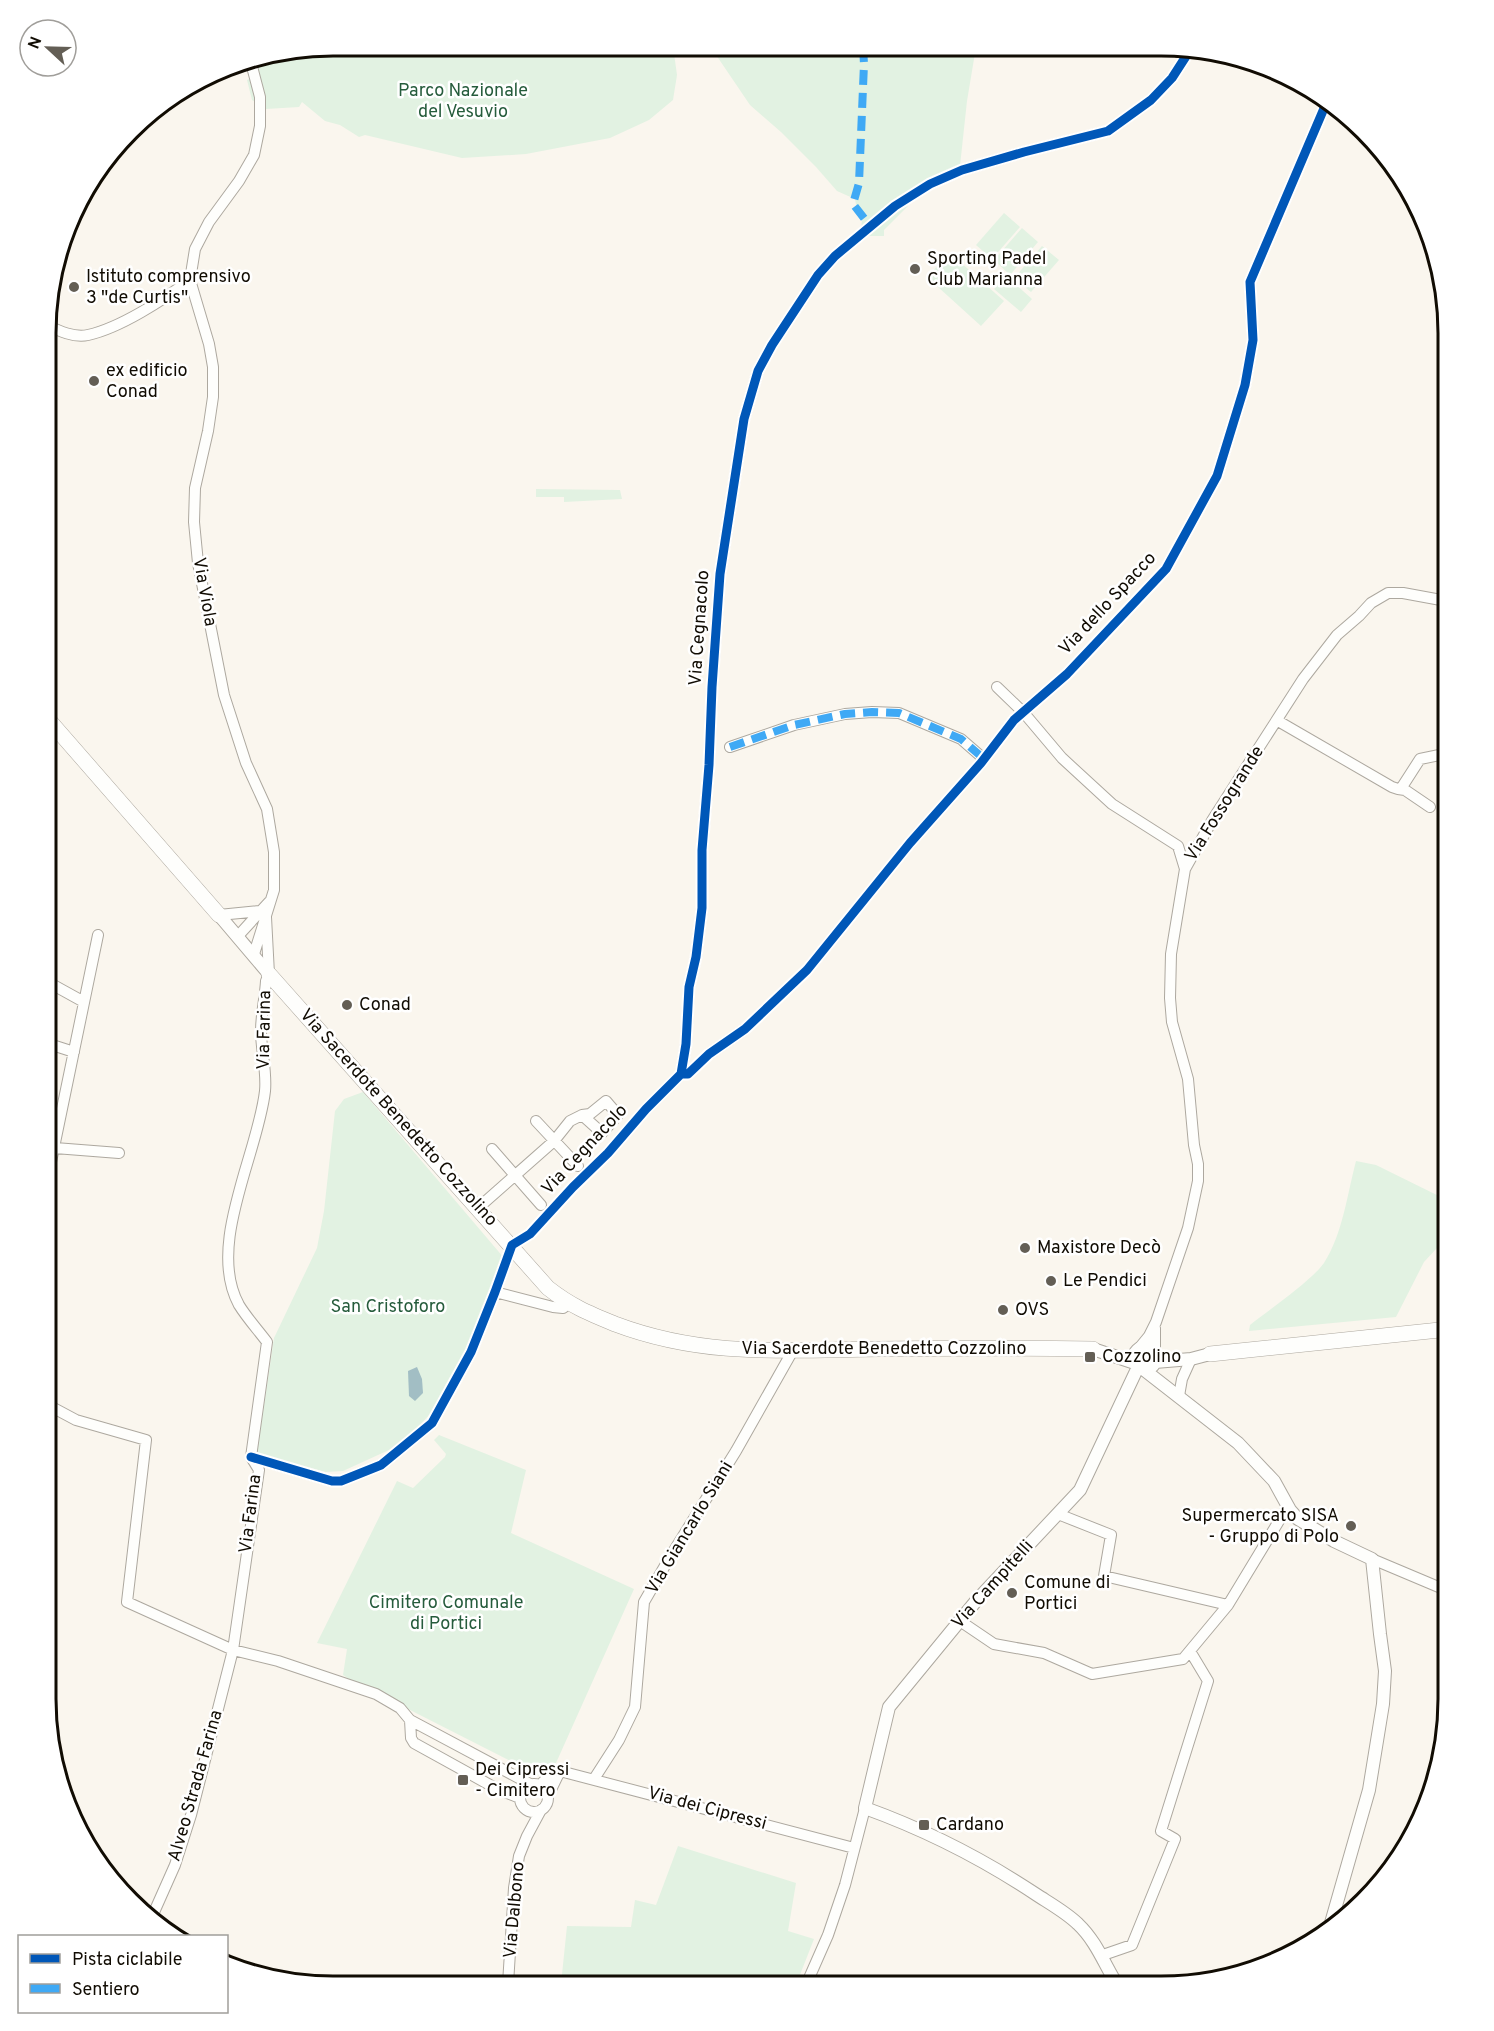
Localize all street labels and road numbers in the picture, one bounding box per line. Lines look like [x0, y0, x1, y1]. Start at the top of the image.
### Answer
street label: Via dello Spacco [1054, 548, 1162, 660]
street label: Via Viola [187, 556, 221, 628]
street label: Via Cegnacolo [684, 569, 716, 687]
street label: Via Fossogrande [1180, 742, 1270, 866]
street label: Via Farina [253, 990, 277, 1070]
street label: Via Sacerdote Benedetto Cozzolino [294, 1004, 502, 1232]
street label: Via Cegnacolo [537, 1100, 633, 1200]
street label: Via Sacerdote Benedetto Cozzolino [741, 1338, 1027, 1361]
street label: Via Giancarlo Siani [641, 1457, 739, 1599]
street label: Via Farina [235, 1473, 267, 1555]
street label: Via Campitelli [947, 1536, 1039, 1634]
street label: Alveo Strada Farina [163, 1707, 229, 1865]
street label: Via dei Cipressi [645, 1782, 769, 1836]
street label: Via Dalbono [499, 1861, 531, 1959]

